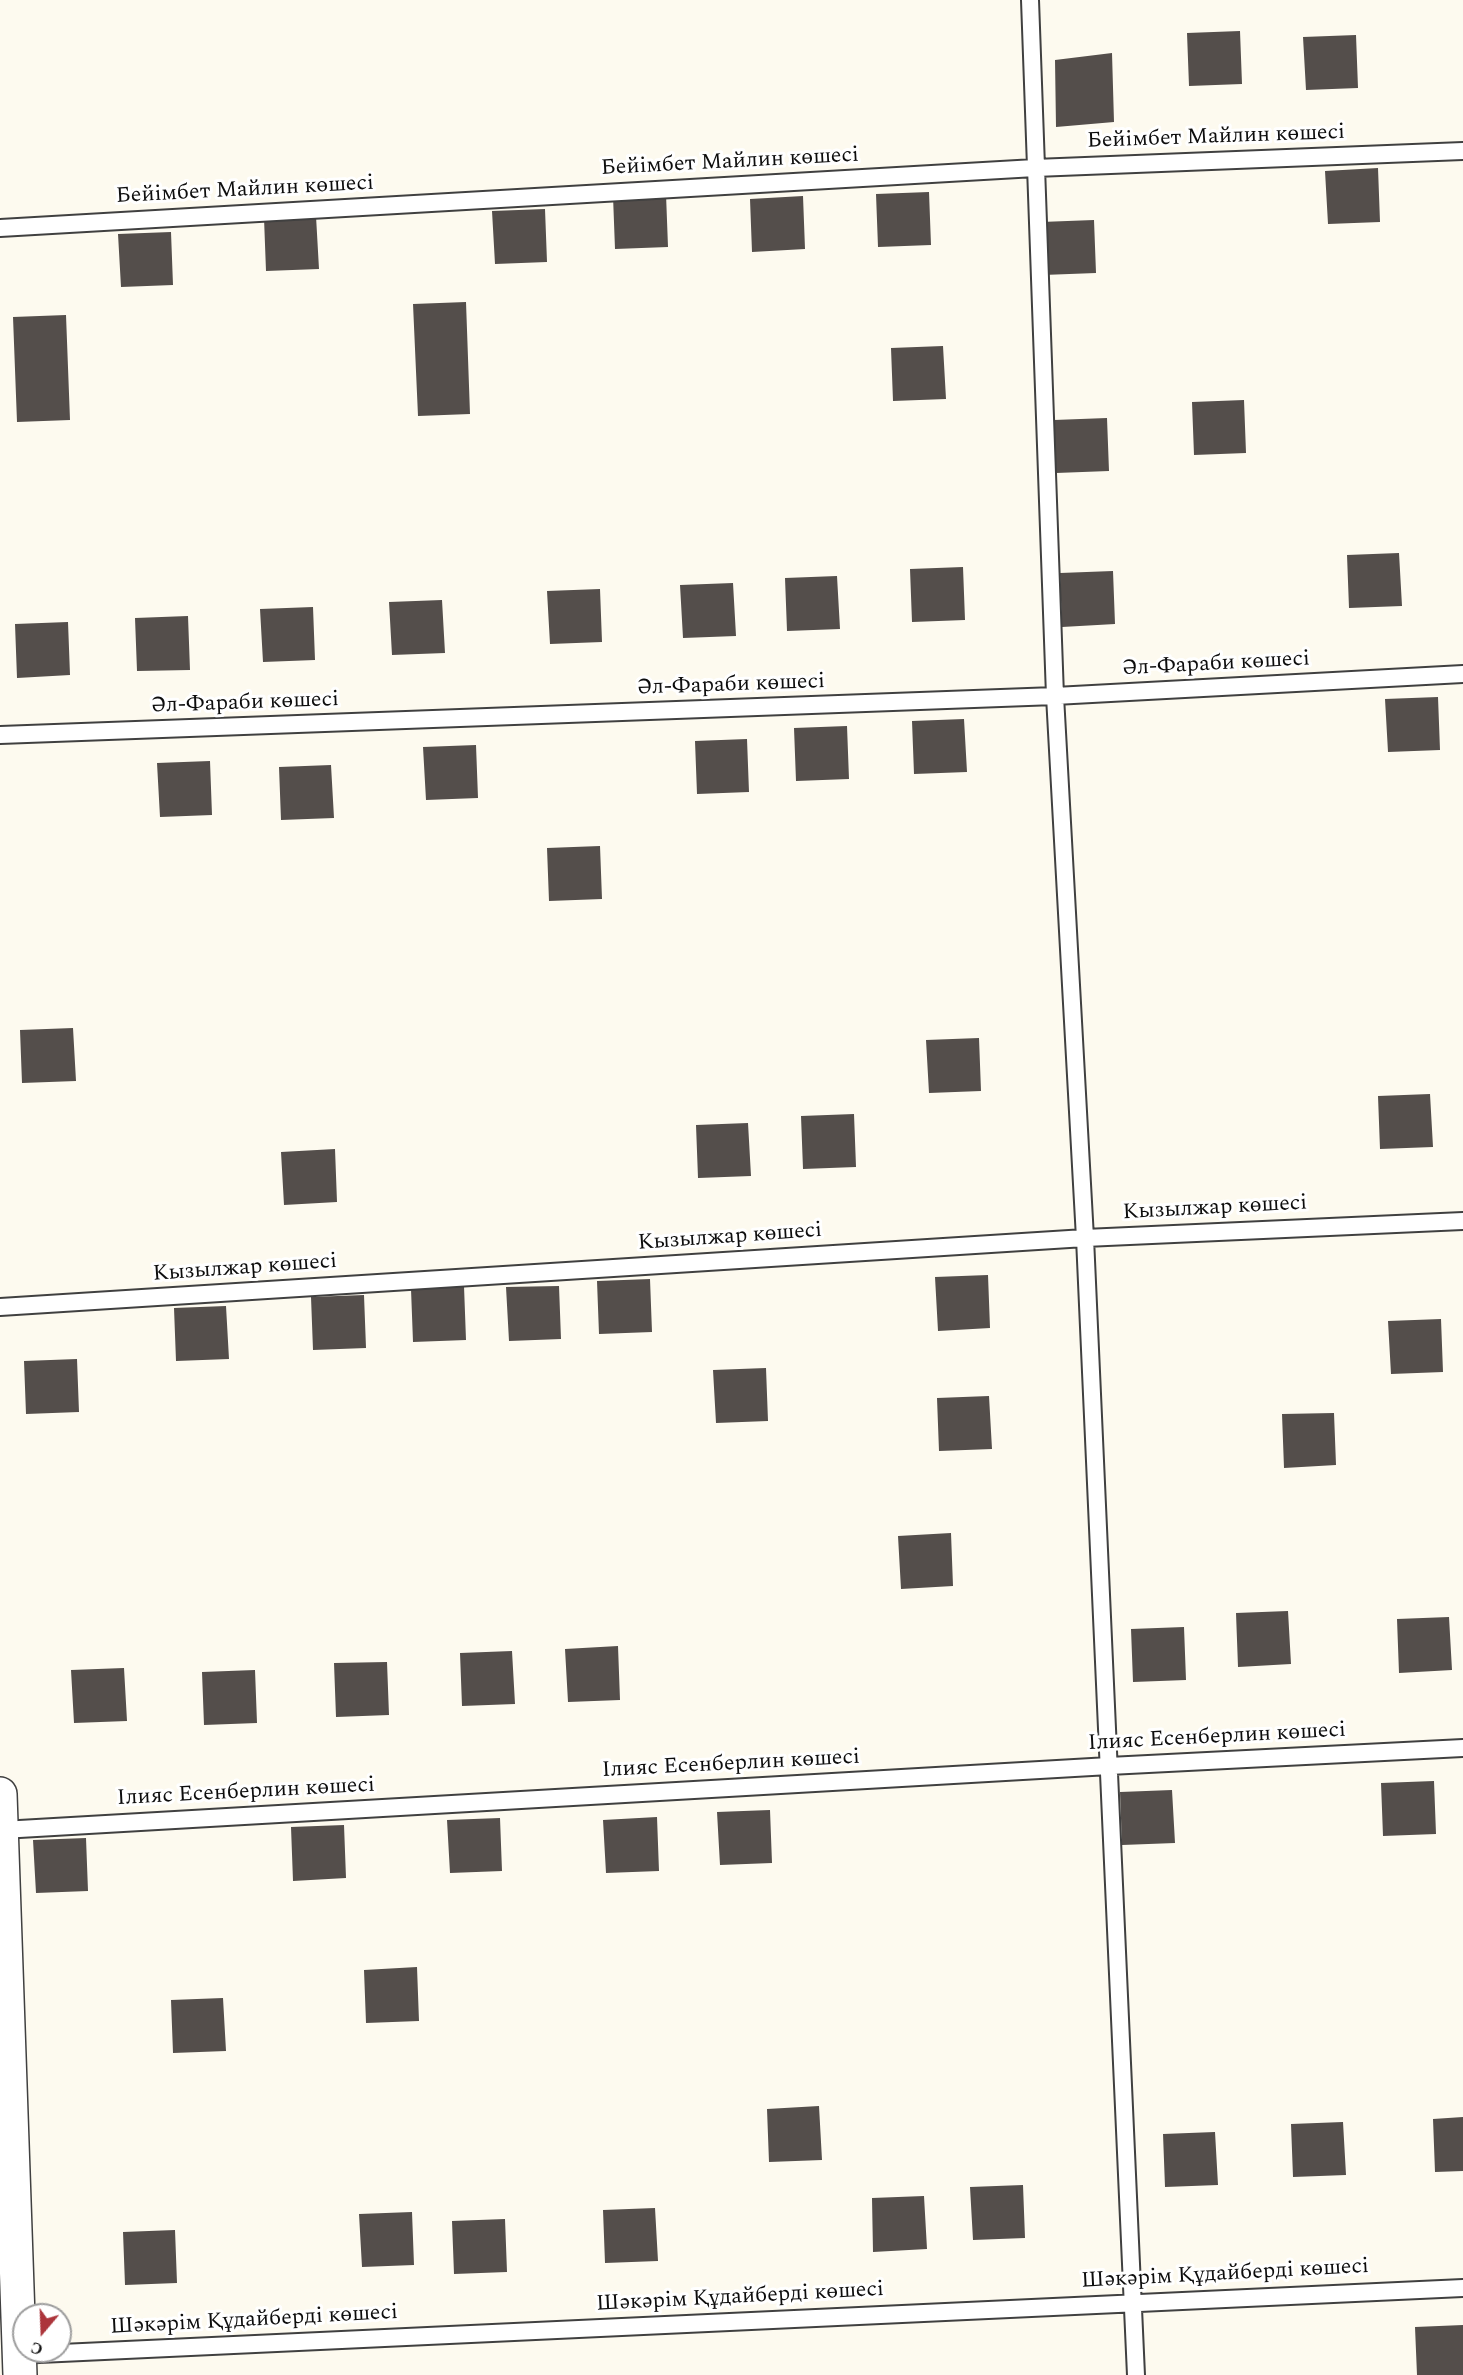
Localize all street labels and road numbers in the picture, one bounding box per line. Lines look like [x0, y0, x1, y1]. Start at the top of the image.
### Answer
street label: Бейімбет Майлин көшесі [1087, 120, 1345, 156]
street label: Бейімбет Майлин көшесі [600, 143, 860, 183]
street label: Бейімбет Майлин көшесі [115, 171, 375, 211]
street label: Әл-Фараби көшесі [1121, 647, 1311, 683]
street label: Әл-Фараби көшесі [637, 670, 825, 702]
street label: Әл-Фараби көшесі [151, 688, 339, 720]
street label: Кызылжар көшесі [1122, 1191, 1308, 1227]
street label: Кызылжар көшесі [637, 1218, 823, 1258]
street label: Кызылжар көшесі [152, 1249, 338, 1289]
street label: Ілияс Есенберлин көшесі [1087, 1718, 1347, 1758]
street label: Ілияс Есенберлин көшесі [601, 1745, 861, 1785]
street label: Ілияс Есенберлин көшесі [116, 1773, 376, 1813]
street label: Шәкәрім Құдайберді көшесі [1080, 2254, 1370, 2296]
street label: Шәкәрім Құдайберді көшесі [595, 2277, 885, 2319]
street label: Шәкәрім Құдайберді көшесі [109, 2300, 399, 2342]

